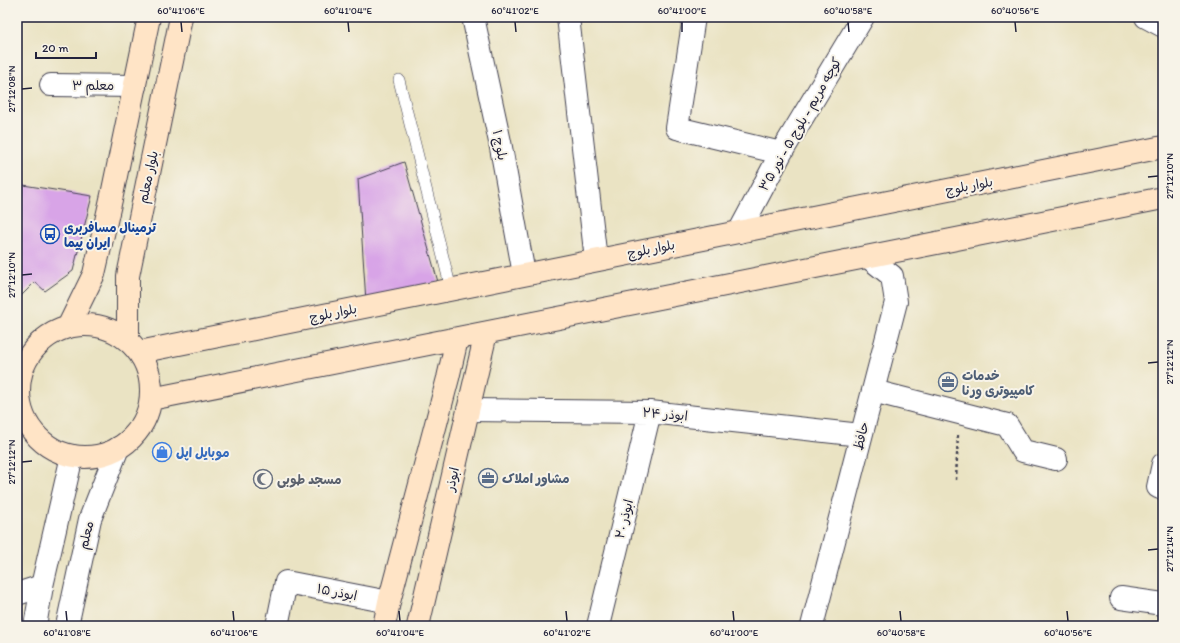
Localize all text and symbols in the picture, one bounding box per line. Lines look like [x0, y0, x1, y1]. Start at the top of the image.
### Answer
text: 60°41'06"E [157, 4, 205, 17]
text: 60°41'04"E [324, 4, 373, 17]
text: 60°41'02"E [491, 4, 539, 17]
text: 60°41'00"E [658, 4, 707, 17]
text: 60°40'58"E [824, 4, 873, 17]
text: 60°40'56"E [991, 4, 1040, 17]
scale bar [36, 34, 96, 60]
text: 20 m [42, 41, 69, 55]
street label: کوچه مریم - بلوچ ۵ - نور ۳۵ [756, 54, 847, 195]
text: 27°12'08"N [5, 65, 18, 112]
street label: معلم ۳ [72, 78, 114, 96]
street label: بلوچ ۱ [488, 129, 510, 162]
street label: بلوار معلم [135, 149, 164, 205]
text: 27°12'10"N [1163, 153, 1176, 199]
street label: بلوار بلوچ [944, 174, 994, 200]
place label: ترمینال مسافربری ایران پیما [64, 220, 157, 251]
bus stop icon: ترمینال مسافربری ایران پیما [39, 223, 61, 245]
street label: بلوار بلوچ [626, 237, 676, 263]
text: 27°12'10"N [5, 252, 18, 298]
street label: بلوار بلوچ [308, 301, 358, 327]
text: 27°12'12"N [1163, 339, 1176, 385]
place label: خدمات کامپیوتری ورنا [962, 368, 1035, 400]
office icon: خدمات کامپیوتری ورنا [937, 371, 959, 393]
street label: ابوذر ۲۴ [642, 405, 688, 424]
street label: حافظ [850, 420, 872, 452]
text: 27°12'12"N [5, 439, 18, 485]
shop icon: موبایل اپل [151, 441, 173, 463]
place label: موبایل اپل [176, 445, 230, 461]
street label: ابوذر [442, 466, 463, 494]
office icon: مشاور املاک [477, 467, 499, 489]
mosque icon: مسجد طوبی [252, 468, 274, 490]
place label: مشاور املاک [502, 471, 570, 487]
place label: مسجد طوبی [277, 472, 341, 488]
street label: ابوذر ۲۰ [612, 498, 637, 541]
street label: معلم [75, 519, 100, 551]
text: 27°12'14"N [1163, 526, 1176, 572]
street label: ابوذر ۱۵ [315, 581, 358, 604]
text: 60°41'08"E [43, 626, 91, 639]
text: 60°41'06"E [210, 626, 258, 639]
text: 60°41'04"E [376, 626, 425, 639]
text: 60°41'02"E [543, 626, 591, 639]
text: 60°41'00"E [710, 626, 759, 639]
text: 60°40'58"E [877, 626, 926, 639]
text: 60°40'56"E [1044, 626, 1093, 639]

